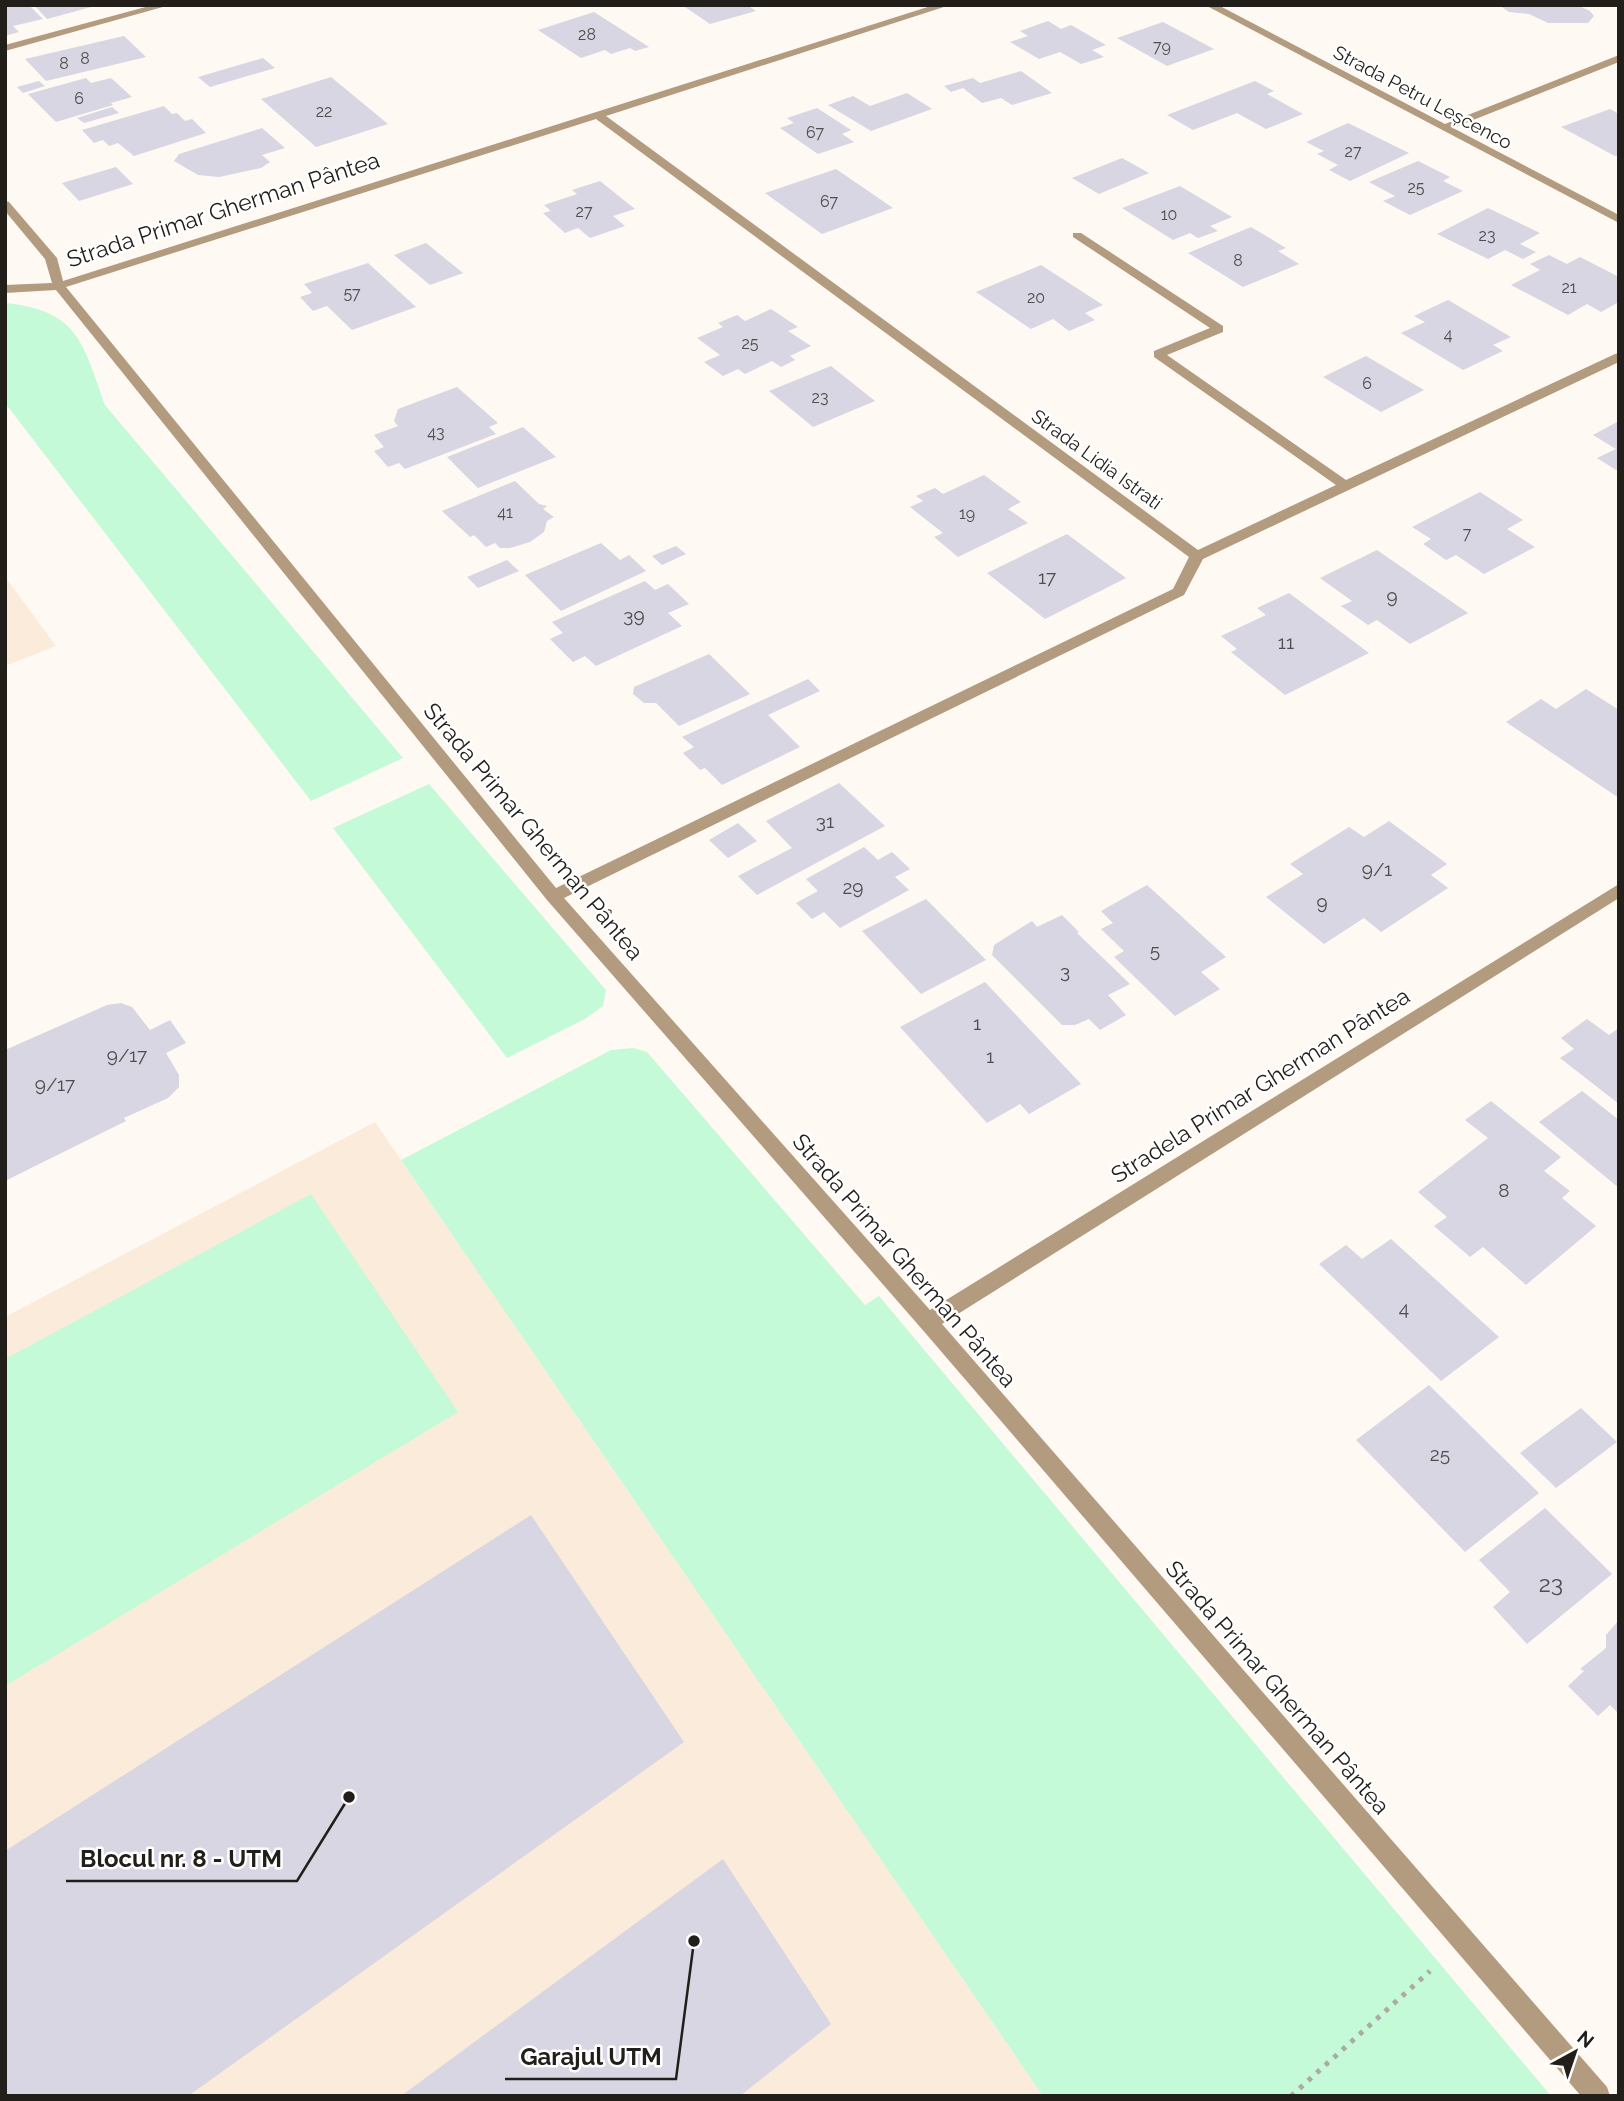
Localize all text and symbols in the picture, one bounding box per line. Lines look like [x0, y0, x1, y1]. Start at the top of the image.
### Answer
house number: 28 [578, 25, 596, 44]
house number: 79 [1153, 37, 1171, 56]
street label: Strada Petru Leșcenco [1330, 41, 1516, 153]
house number: 8 [80, 49, 90, 68]
house number: 8 [59, 54, 69, 73]
house number: 6 [74, 89, 84, 108]
house number: 22 [316, 102, 332, 121]
house number: 67 [806, 123, 825, 142]
house number: 27 [1345, 142, 1362, 161]
street label: Strada Primar Gherman Pântea [63, 146, 383, 272]
house number: 25 [1407, 178, 1425, 197]
house number: 67 [820, 192, 839, 211]
house number: 27 [576, 202, 593, 221]
house number: 10 [1161, 205, 1177, 224]
house number: 23 [1479, 226, 1495, 245]
house number: 8 [1233, 251, 1243, 270]
house number: 21 [1561, 278, 1577, 297]
house number: 57 [343, 284, 361, 303]
house number: 20 [1027, 288, 1045, 307]
house number: 4 [1444, 325, 1453, 344]
house number: 25 [741, 334, 759, 353]
house number: 6 [1362, 374, 1372, 393]
house number: 23 [812, 388, 828, 407]
street label: Strada Lidia Istrati [1028, 404, 1166, 514]
house number: 43 [427, 423, 445, 442]
house number: 41 [497, 503, 513, 522]
house number: 19 [959, 504, 975, 523]
house number: 7 [1463, 524, 1472, 543]
house number: 17 [1038, 566, 1056, 588]
house number: 9 [1386, 585, 1398, 607]
house number: 39 [623, 604, 645, 626]
house number: 11 [1278, 631, 1294, 653]
street label: Strada Primar Gherman Pântea [419, 697, 649, 965]
house number: 31 [816, 810, 834, 832]
house number: 9/1 [1362, 858, 1392, 880]
house number: 29 [842, 876, 864, 898]
house number: 9 [1316, 891, 1328, 913]
house number: 5 [1150, 939, 1160, 961]
house number: 3 [1060, 960, 1070, 982]
street label: Stradela Primar Gherman Pântea [1106, 982, 1414, 1188]
house number: 1 [973, 1012, 981, 1034]
house number: 9/17 [107, 1044, 147, 1066]
house number: 1 [986, 1045, 994, 1067]
house number: 9/17 [35, 1073, 75, 1095]
street label: Strada Primar Gherman Pântea [787, 1128, 1023, 1392]
house number: 8 [1498, 1179, 1510, 1201]
house number: 4 [1399, 1297, 1409, 1319]
house number: 25 [1430, 1443, 1450, 1465]
street label: Strada Primar Gherman Pântea [1160, 1555, 1396, 1819]
house number: 23 [1539, 1570, 1563, 1597]
callout: Blocul nr. 8 - UTM [66, 1836, 297, 1881]
text: Blocul nr. 8 - UTM [80, 1844, 282, 1873]
north arrow [1540, 2017, 1610, 2087]
text: N [1573, 2026, 1599, 2052]
callout: Garajul UTM [505, 2034, 676, 2079]
text: Garajul UTM [520, 2042, 662, 2071]

